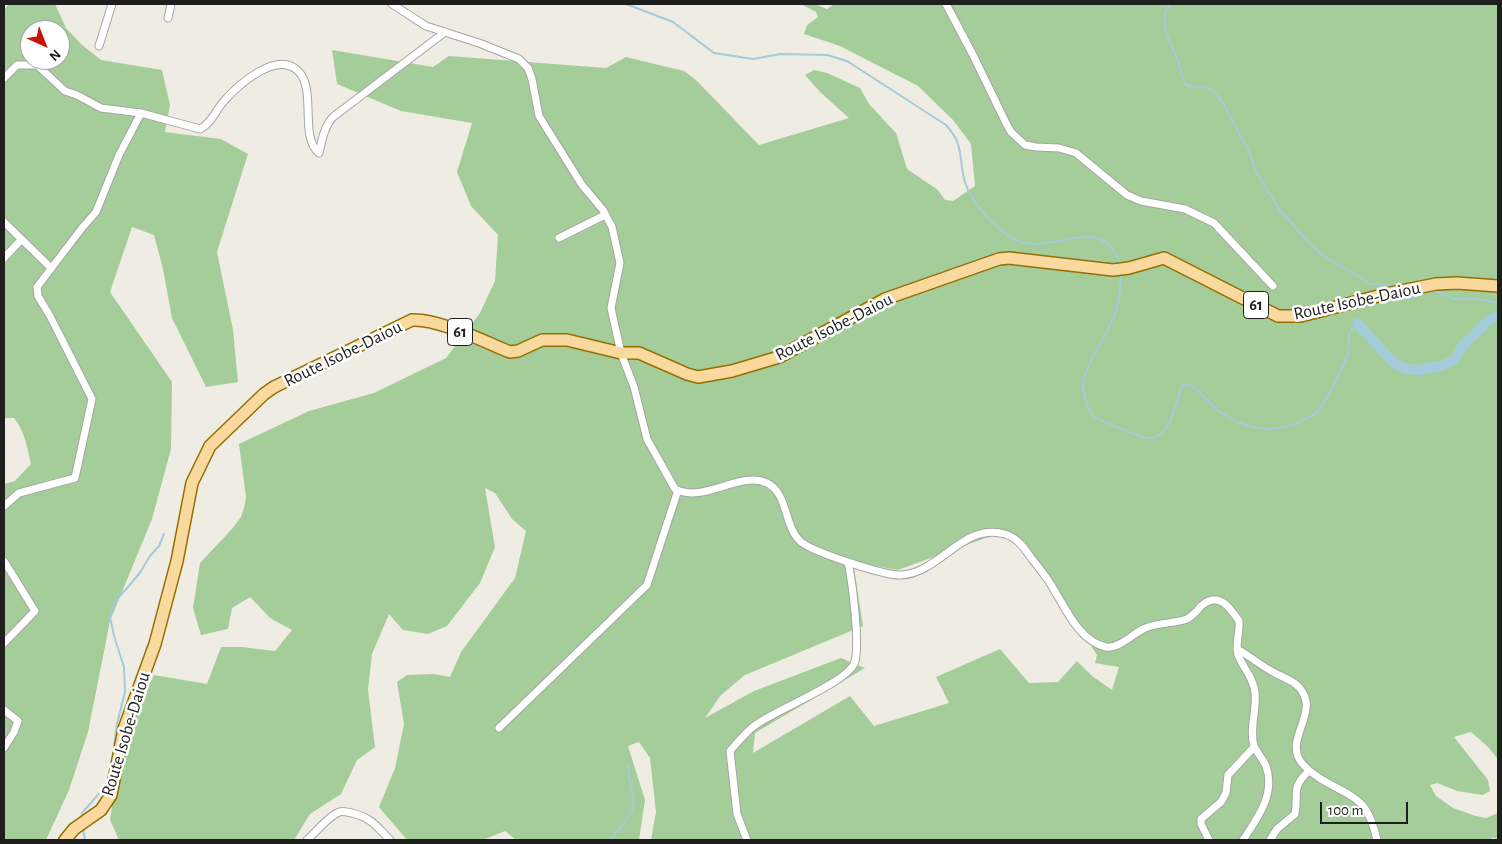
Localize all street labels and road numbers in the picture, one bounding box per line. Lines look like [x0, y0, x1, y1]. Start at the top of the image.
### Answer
street label: Route Isobe-Daiou [1292, 277, 1422, 325]
street label: Route Isobe-Daiou [772, 288, 896, 366]
road number: 61 [1244, 292, 1268, 318]
street label: Route Isobe-Daiou [280, 316, 406, 392]
road number: 61 [448, 318, 472, 346]
street label: Route Isobe-Daiou [97, 669, 155, 799]

